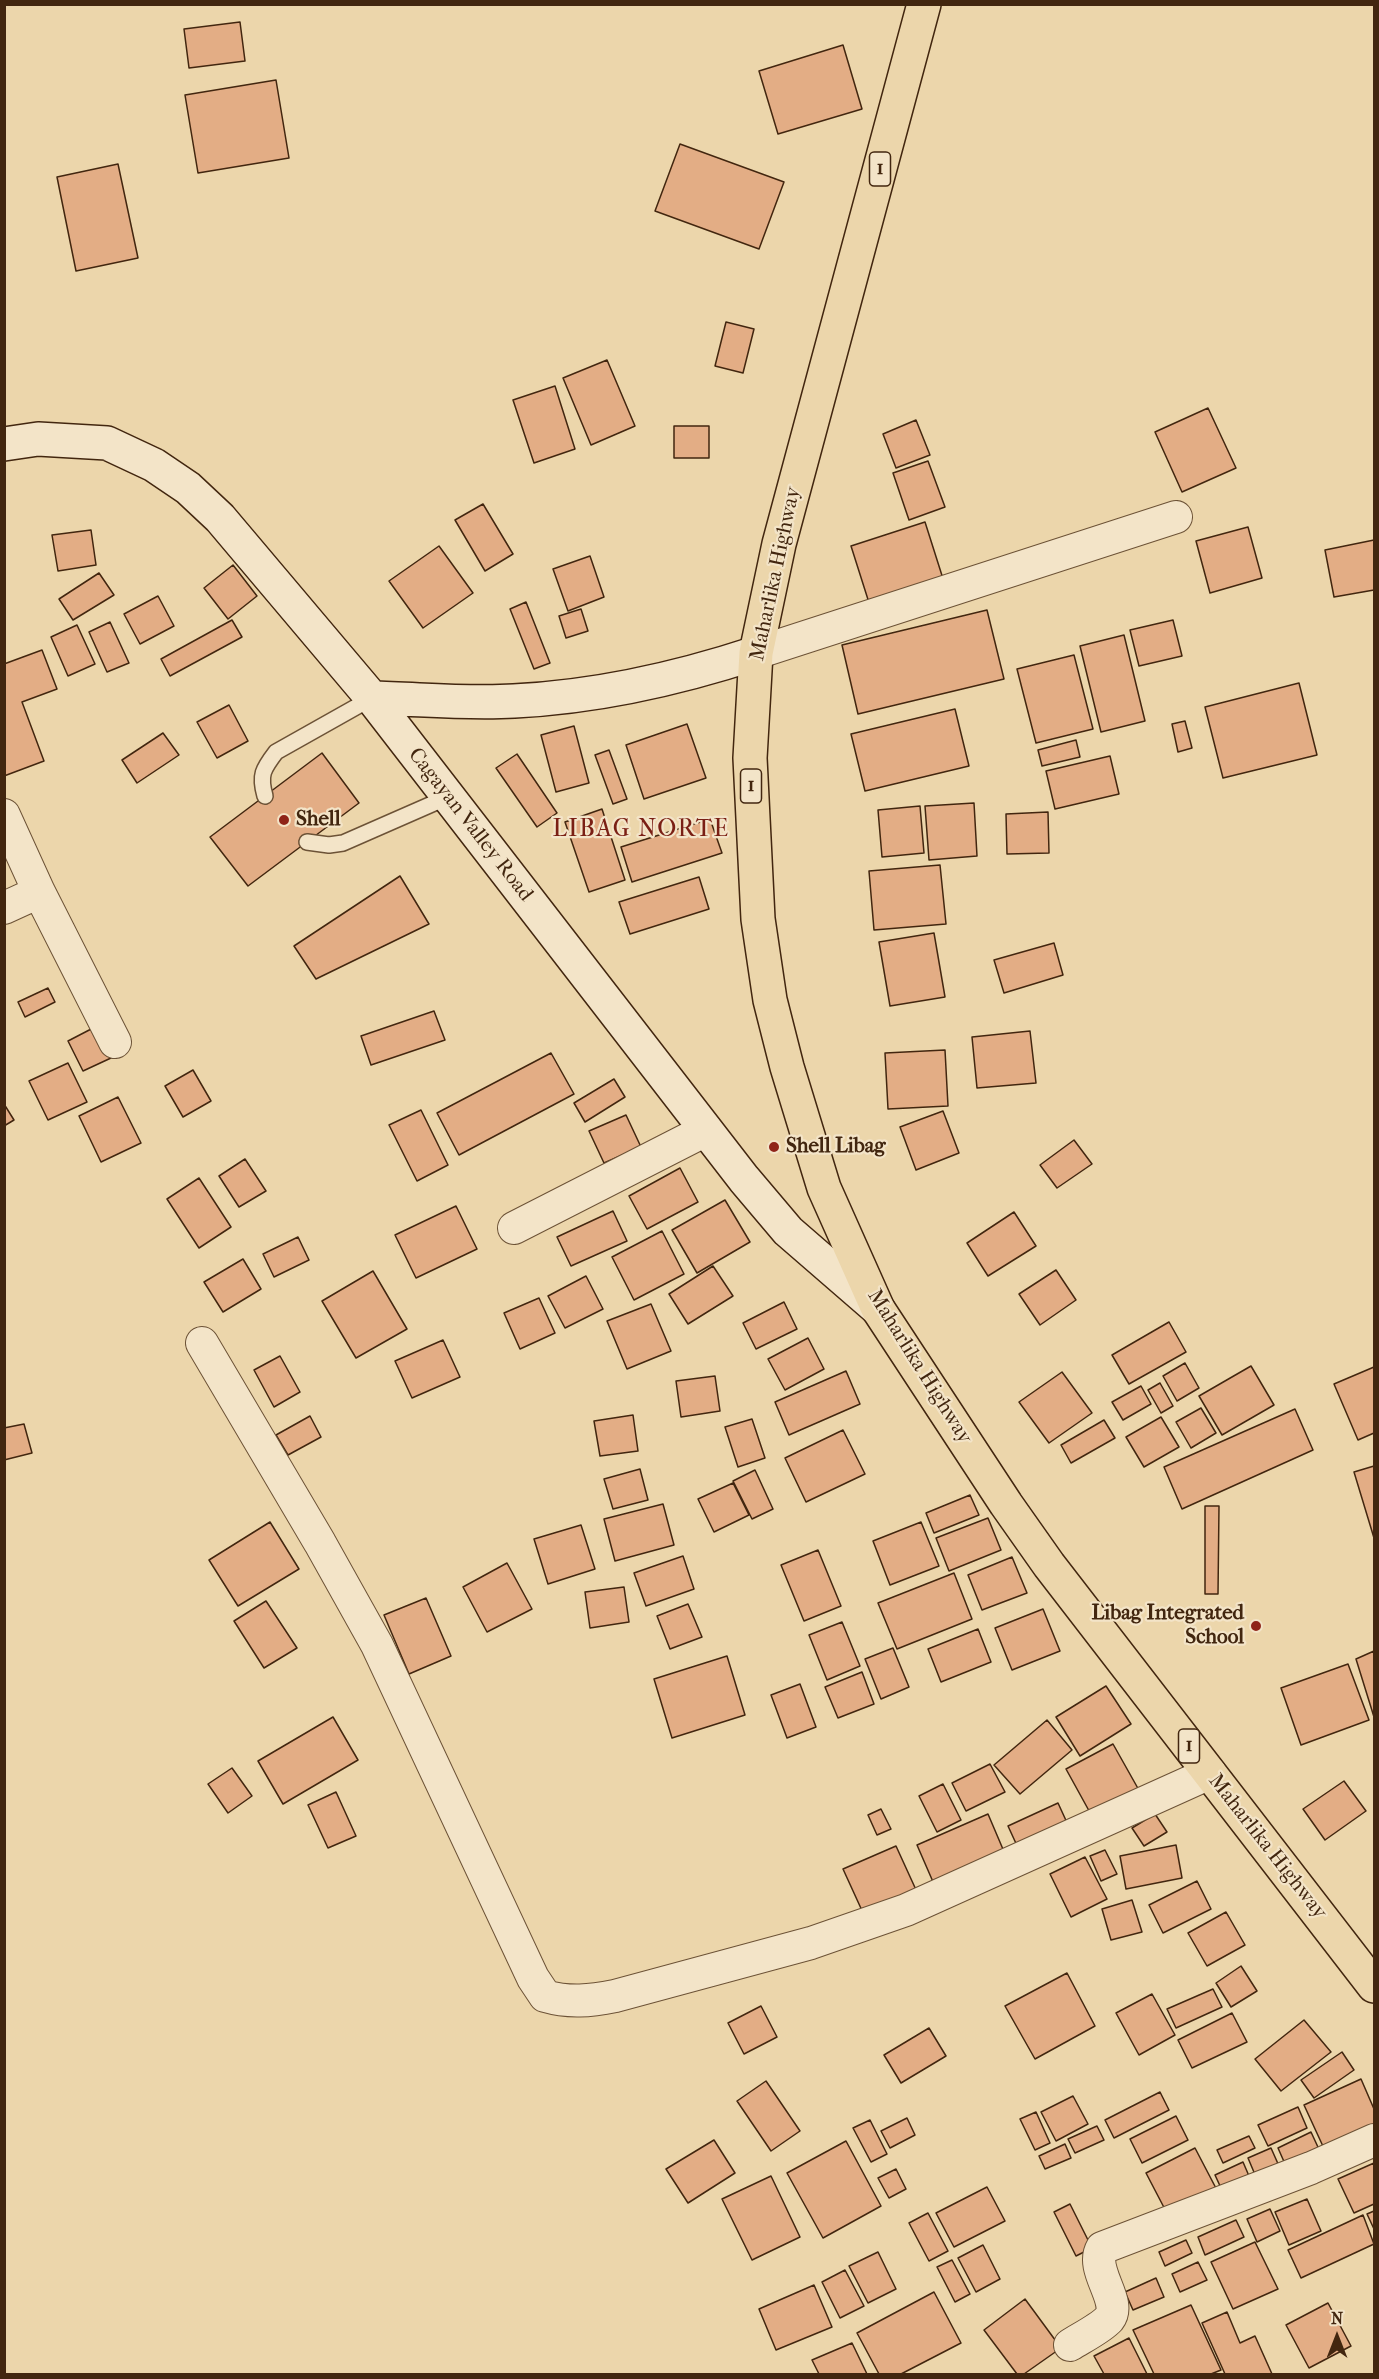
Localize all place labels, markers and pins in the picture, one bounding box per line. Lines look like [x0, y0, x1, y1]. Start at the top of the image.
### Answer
place label: Shell [296, 807, 340, 833]
marker: Shell [277, 813, 291, 827]
place label: Shell Libag [786, 1134, 886, 1160]
marker: Shell Libag [767, 1140, 781, 1154]
place label: Libag Integrated School [1091, 1601, 1244, 1651]
marker: Libag Integrated School [1249, 1619, 1263, 1633]

